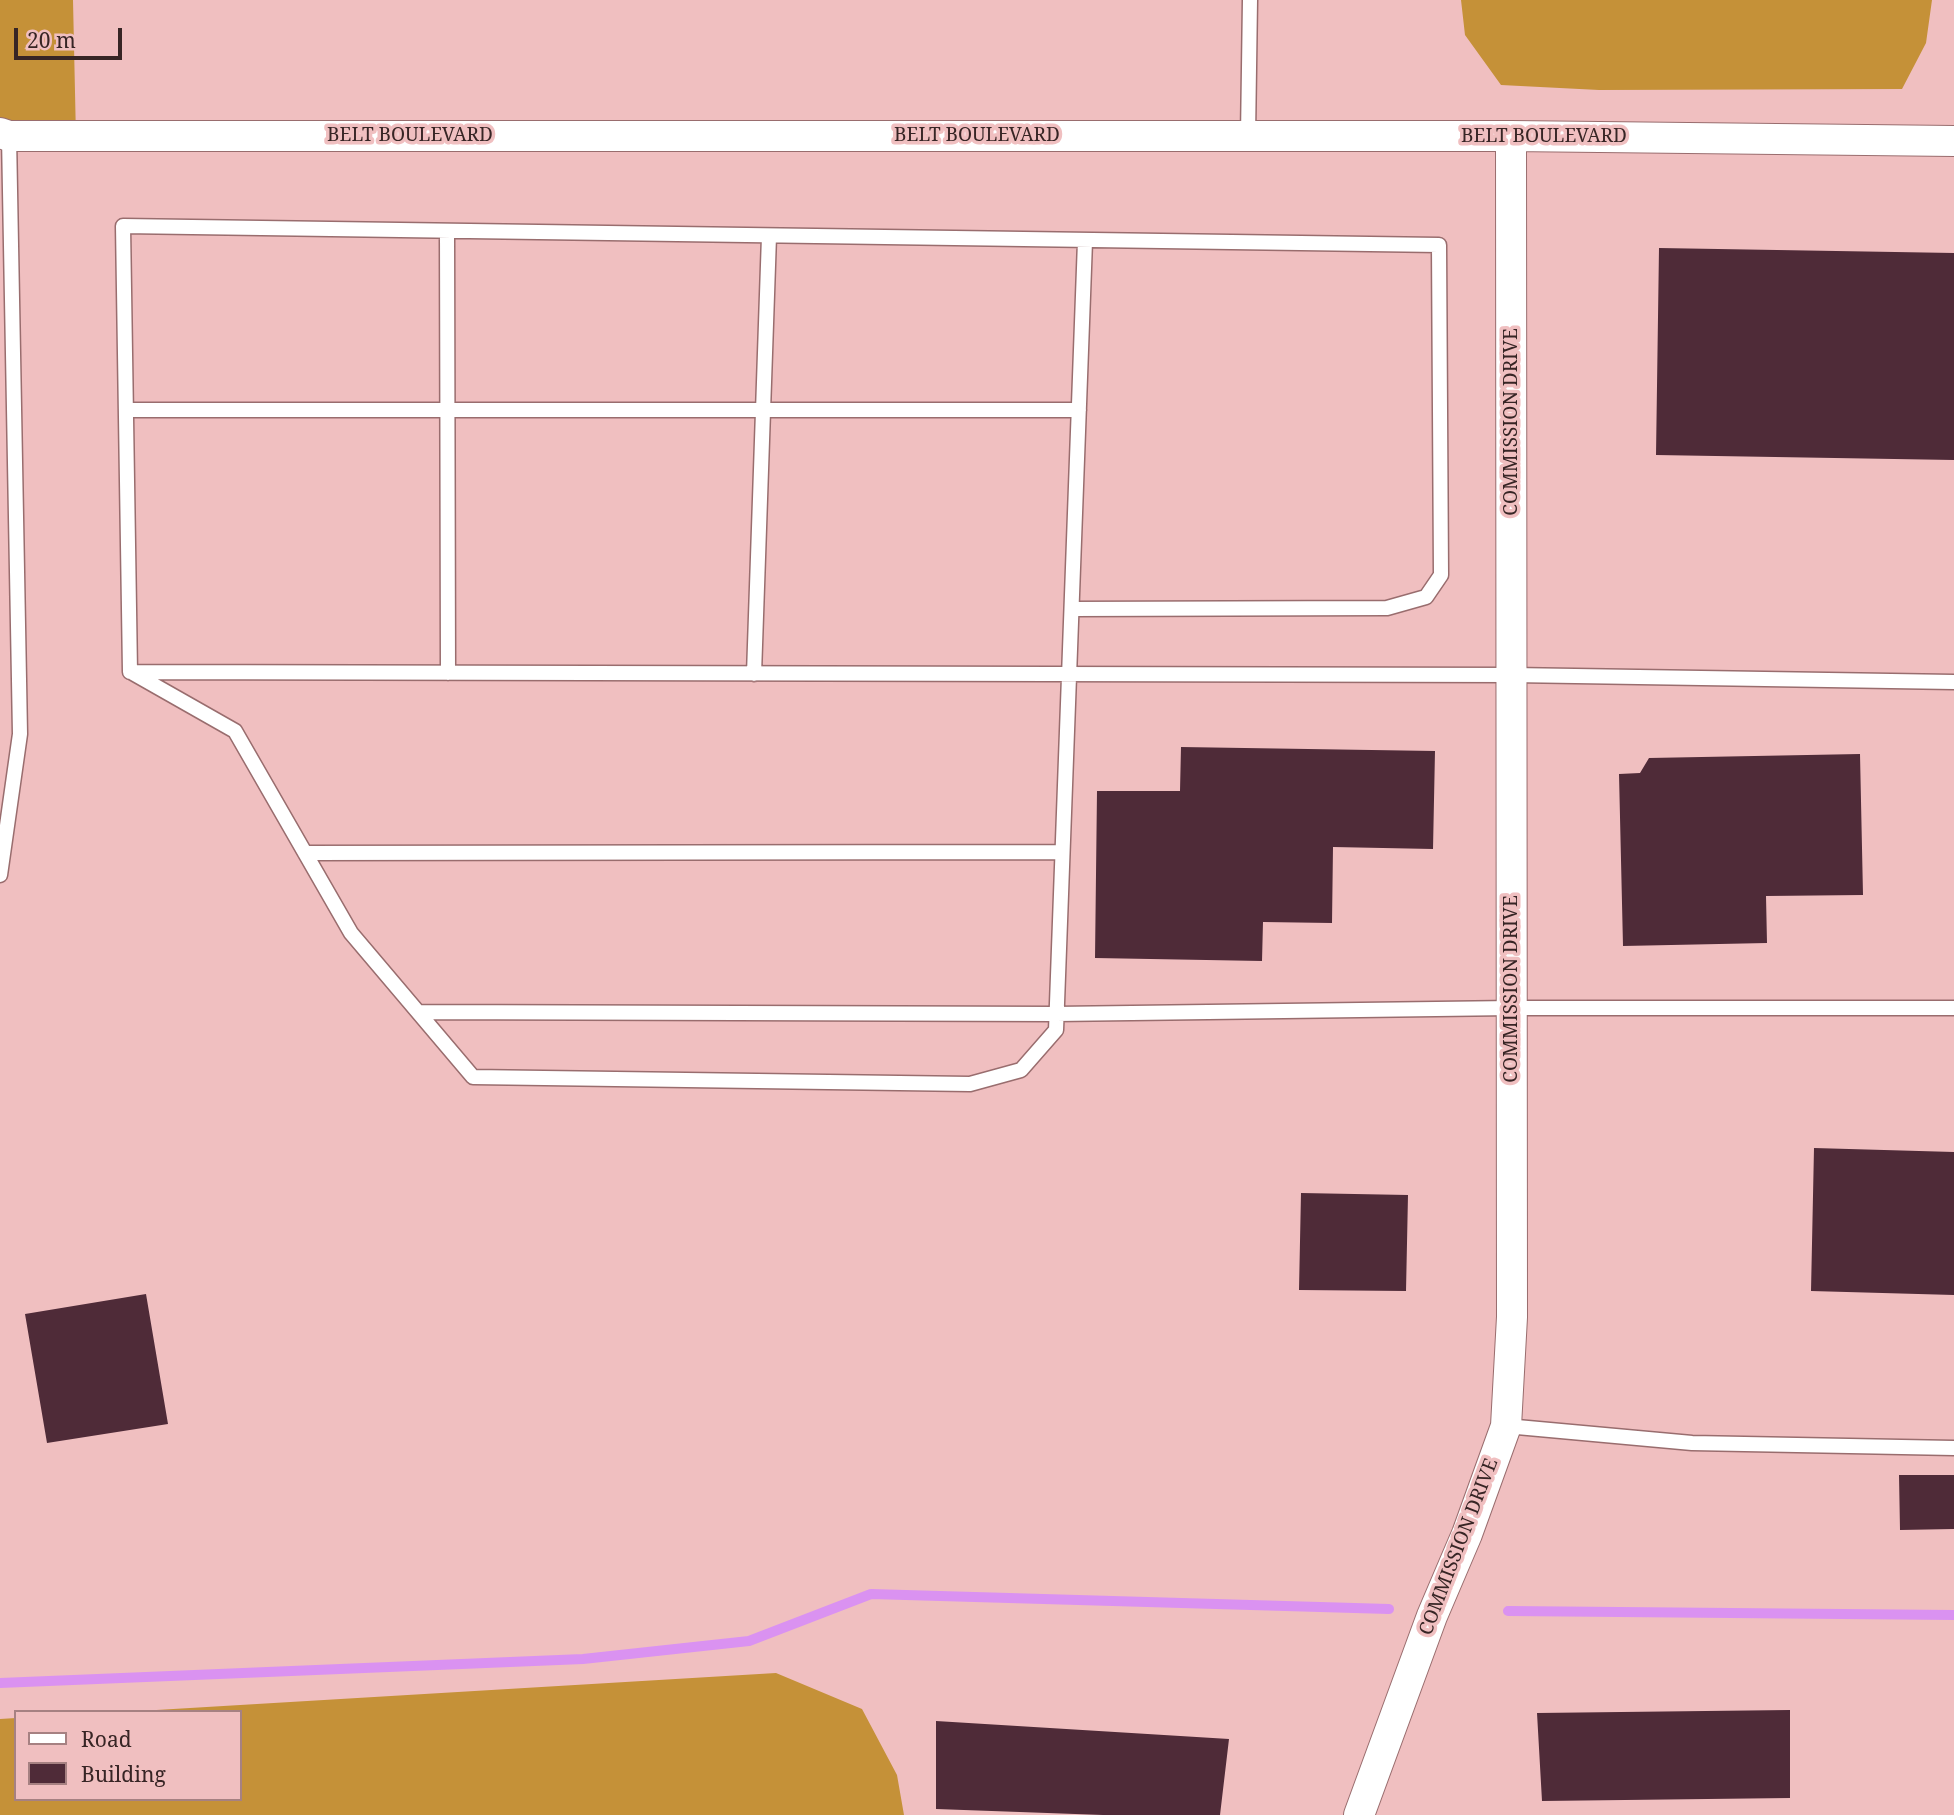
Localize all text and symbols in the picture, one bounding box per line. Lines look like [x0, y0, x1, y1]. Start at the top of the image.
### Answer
scale bar [18, 14, 126, 58]
text: 20 m [27, 26, 76, 54]
street label: BELT BOULEVARD [327, 125, 493, 147]
street label: BELT BOULEVARD [894, 125, 1060, 147]
street label: BELT BOULEVARD [1461, 126, 1627, 148]
street label: COMMISSION DRIVE [1501, 328, 1523, 516]
street label: COMMISSION DRIVE [1501, 895, 1523, 1083]
street label: COMMISSION DRIVE [1415, 1455, 1503, 1639]
legend [14, 1710, 242, 1801]
text: Road [81, 1725, 132, 1753]
text: Building [81, 1760, 166, 1788]

